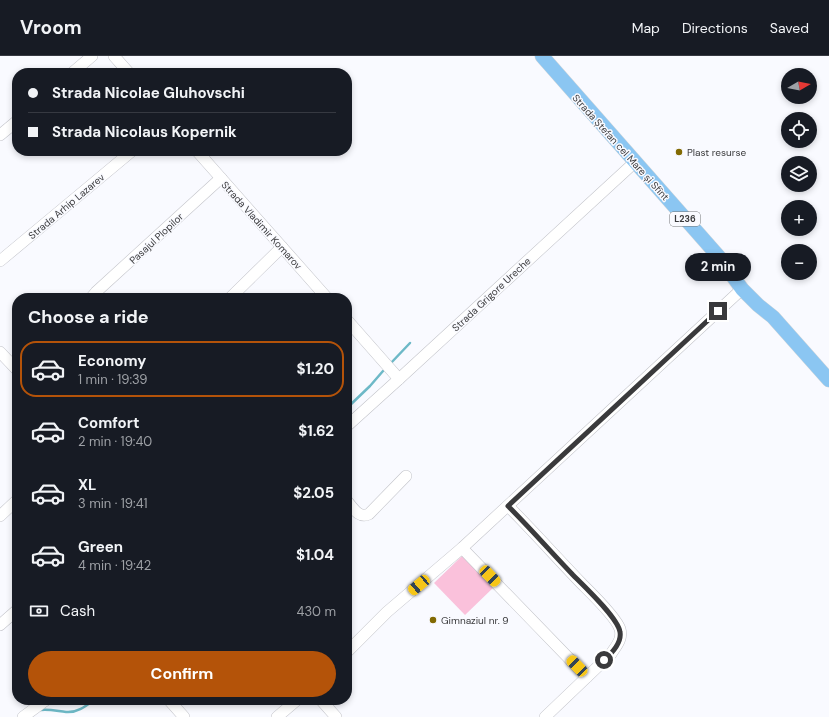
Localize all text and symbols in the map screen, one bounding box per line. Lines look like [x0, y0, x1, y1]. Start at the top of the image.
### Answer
text: Vroom [20, 15, 82, 40]
text: Map [632, 19, 660, 37]
text: Directions [682, 19, 748, 37]
text: Saved [770, 19, 809, 37]
north arrow [781, 68, 817, 104]
map controls [781, 68, 817, 280]
text: Strada Nicolae Gluhovschi [52, 83, 245, 103]
street label: Strada Ștefan cel Mare și Sfînt [569, 91, 672, 203]
button: locate [781, 112, 817, 148]
text: Strada Nicolaus Kopernik [52, 122, 237, 142]
place label: Plast resurse [687, 146, 747, 159]
marker: Plast resurse [674, 147, 684, 157]
button: layers [781, 156, 817, 192]
street label: Strada Arhip Lazarev [26, 170, 108, 242]
street label: Strada Vladimir Komarov [219, 179, 305, 273]
button: + [781, 200, 817, 236]
street label: Pasajul Plopilor [127, 210, 186, 267]
road number: L236 [670, 212, 700, 226]
button: − [781, 244, 817, 280]
callout: 2 min [685, 253, 751, 281]
street label: Strada Grigore Ureche [449, 254, 534, 334]
text: 2 min [701, 258, 735, 275]
route end [709, 302, 727, 320]
text: Choose a ride [28, 305, 149, 329]
icon: car [30, 351, 66, 387]
text: Economy [78, 351, 146, 371]
text: $1.20 [297, 359, 334, 379]
text: 1 min · 19:39 [78, 371, 148, 388]
icon: car [30, 413, 66, 449]
text: Comfort [78, 413, 139, 433]
text: $1.62 [298, 421, 334, 441]
text: 2 min · 19:40 [78, 433, 152, 450]
icon: car [30, 475, 66, 511]
text: XL [78, 475, 96, 495]
text: $2.05 [293, 483, 334, 503]
text: 3 min · 19:41 [78, 495, 148, 512]
icon: car [30, 537, 66, 573]
text: Green [78, 537, 123, 557]
text: $1.04 [296, 545, 334, 565]
text: 4 min · 19:42 [78, 557, 151, 574]
car [477, 563, 503, 589]
car [406, 573, 432, 597]
icon: cash [28, 600, 50, 622]
text: Cash [60, 601, 95, 621]
text: 430 m [296, 603, 336, 620]
place label: Gimnaziul nr. 9 [441, 614, 509, 627]
marker: Gimnaziul nr. 9 [428, 615, 438, 625]
button: Confirm [28, 651, 336, 697]
route start [595, 651, 613, 669]
car [564, 653, 590, 679]

